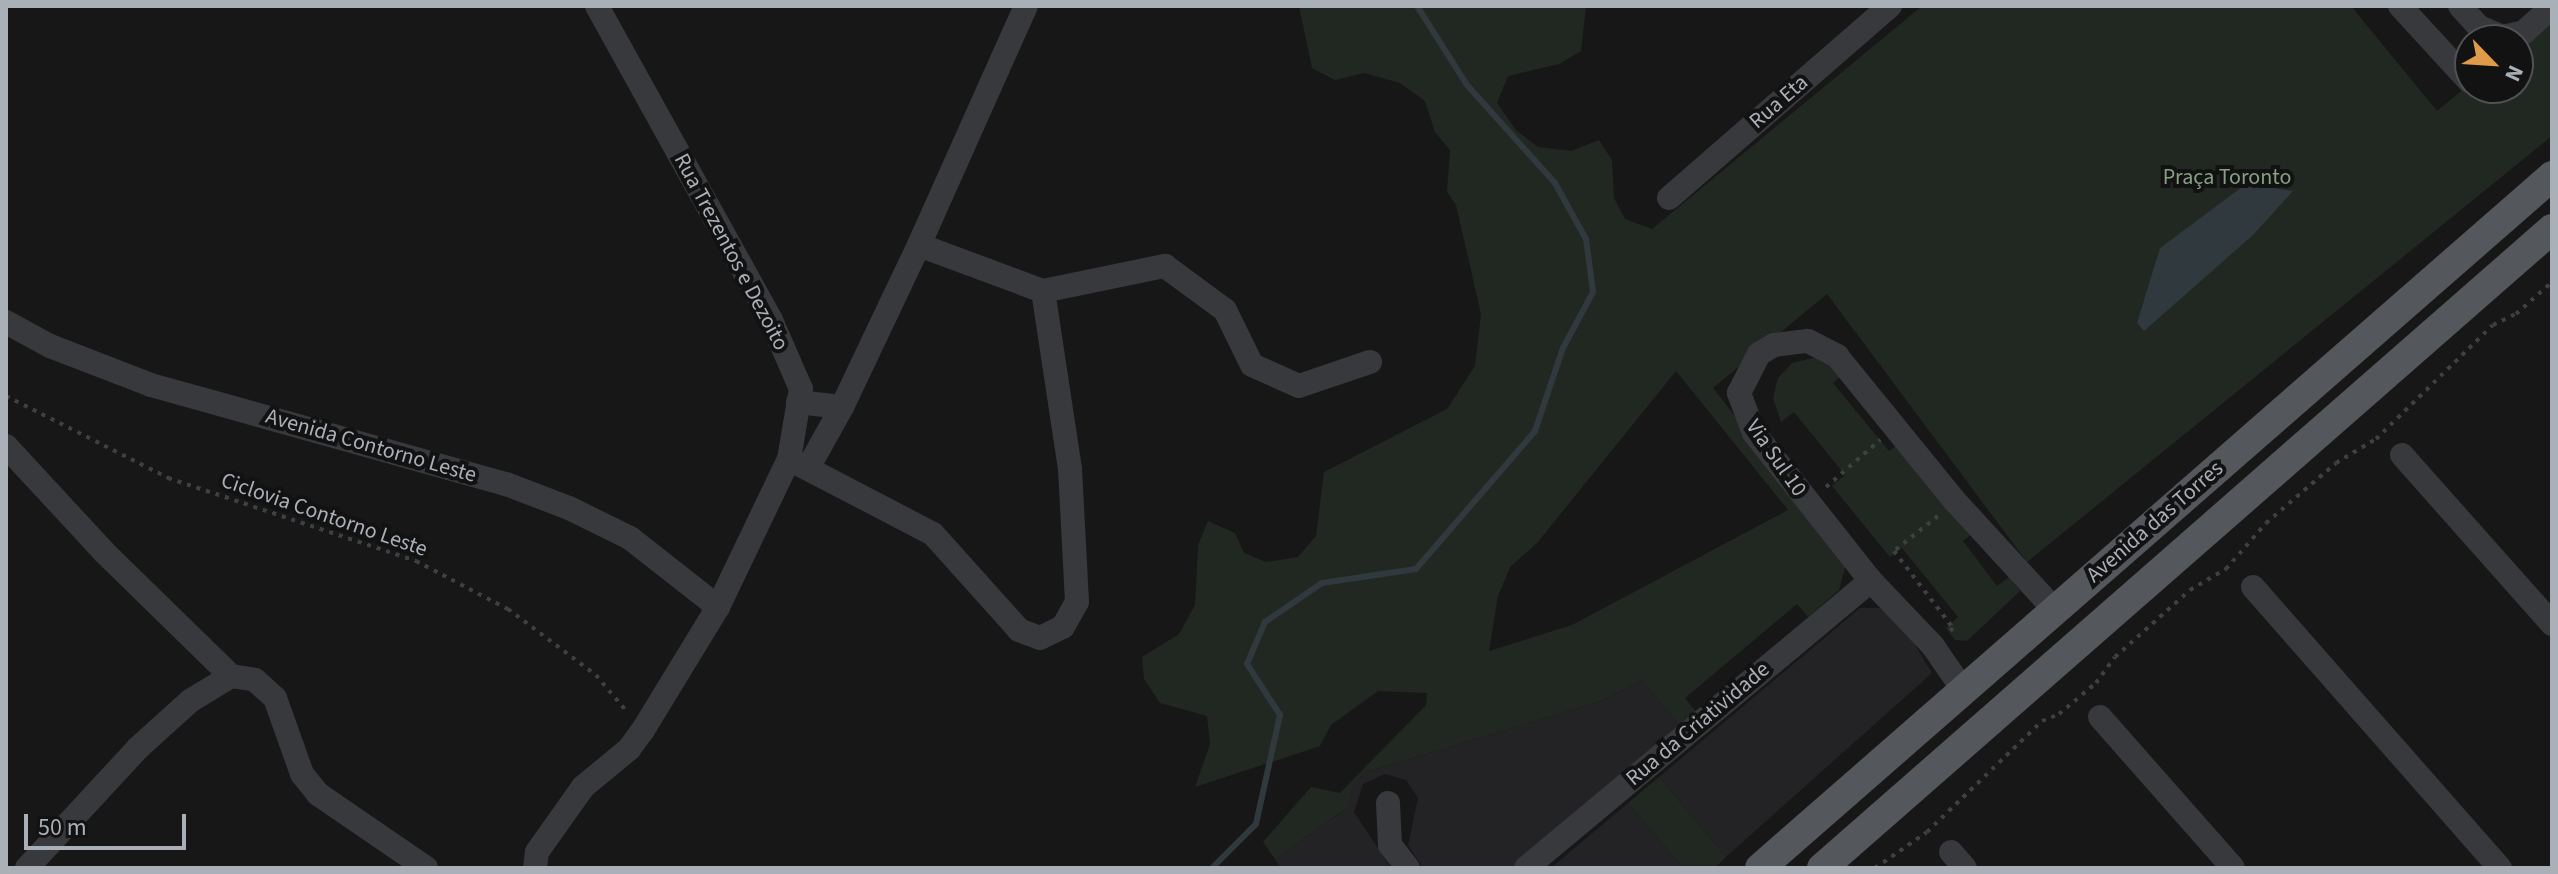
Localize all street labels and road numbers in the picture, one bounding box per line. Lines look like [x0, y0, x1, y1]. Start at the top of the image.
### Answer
street label: Rua Eta [1744, 69, 1814, 135]
street label: Rua Trezentos e Dezoito [668, 149, 794, 355]
street label: Avenida Contorno Leste [263, 403, 479, 489]
street label: Via Sul 10 [1740, 414, 1812, 502]
street label: Avenida das Torres [2081, 455, 2229, 589]
street label: Ciclovia Contorno Leste [217, 467, 431, 563]
street label: Rua da Criatividade [1621, 656, 1775, 792]

